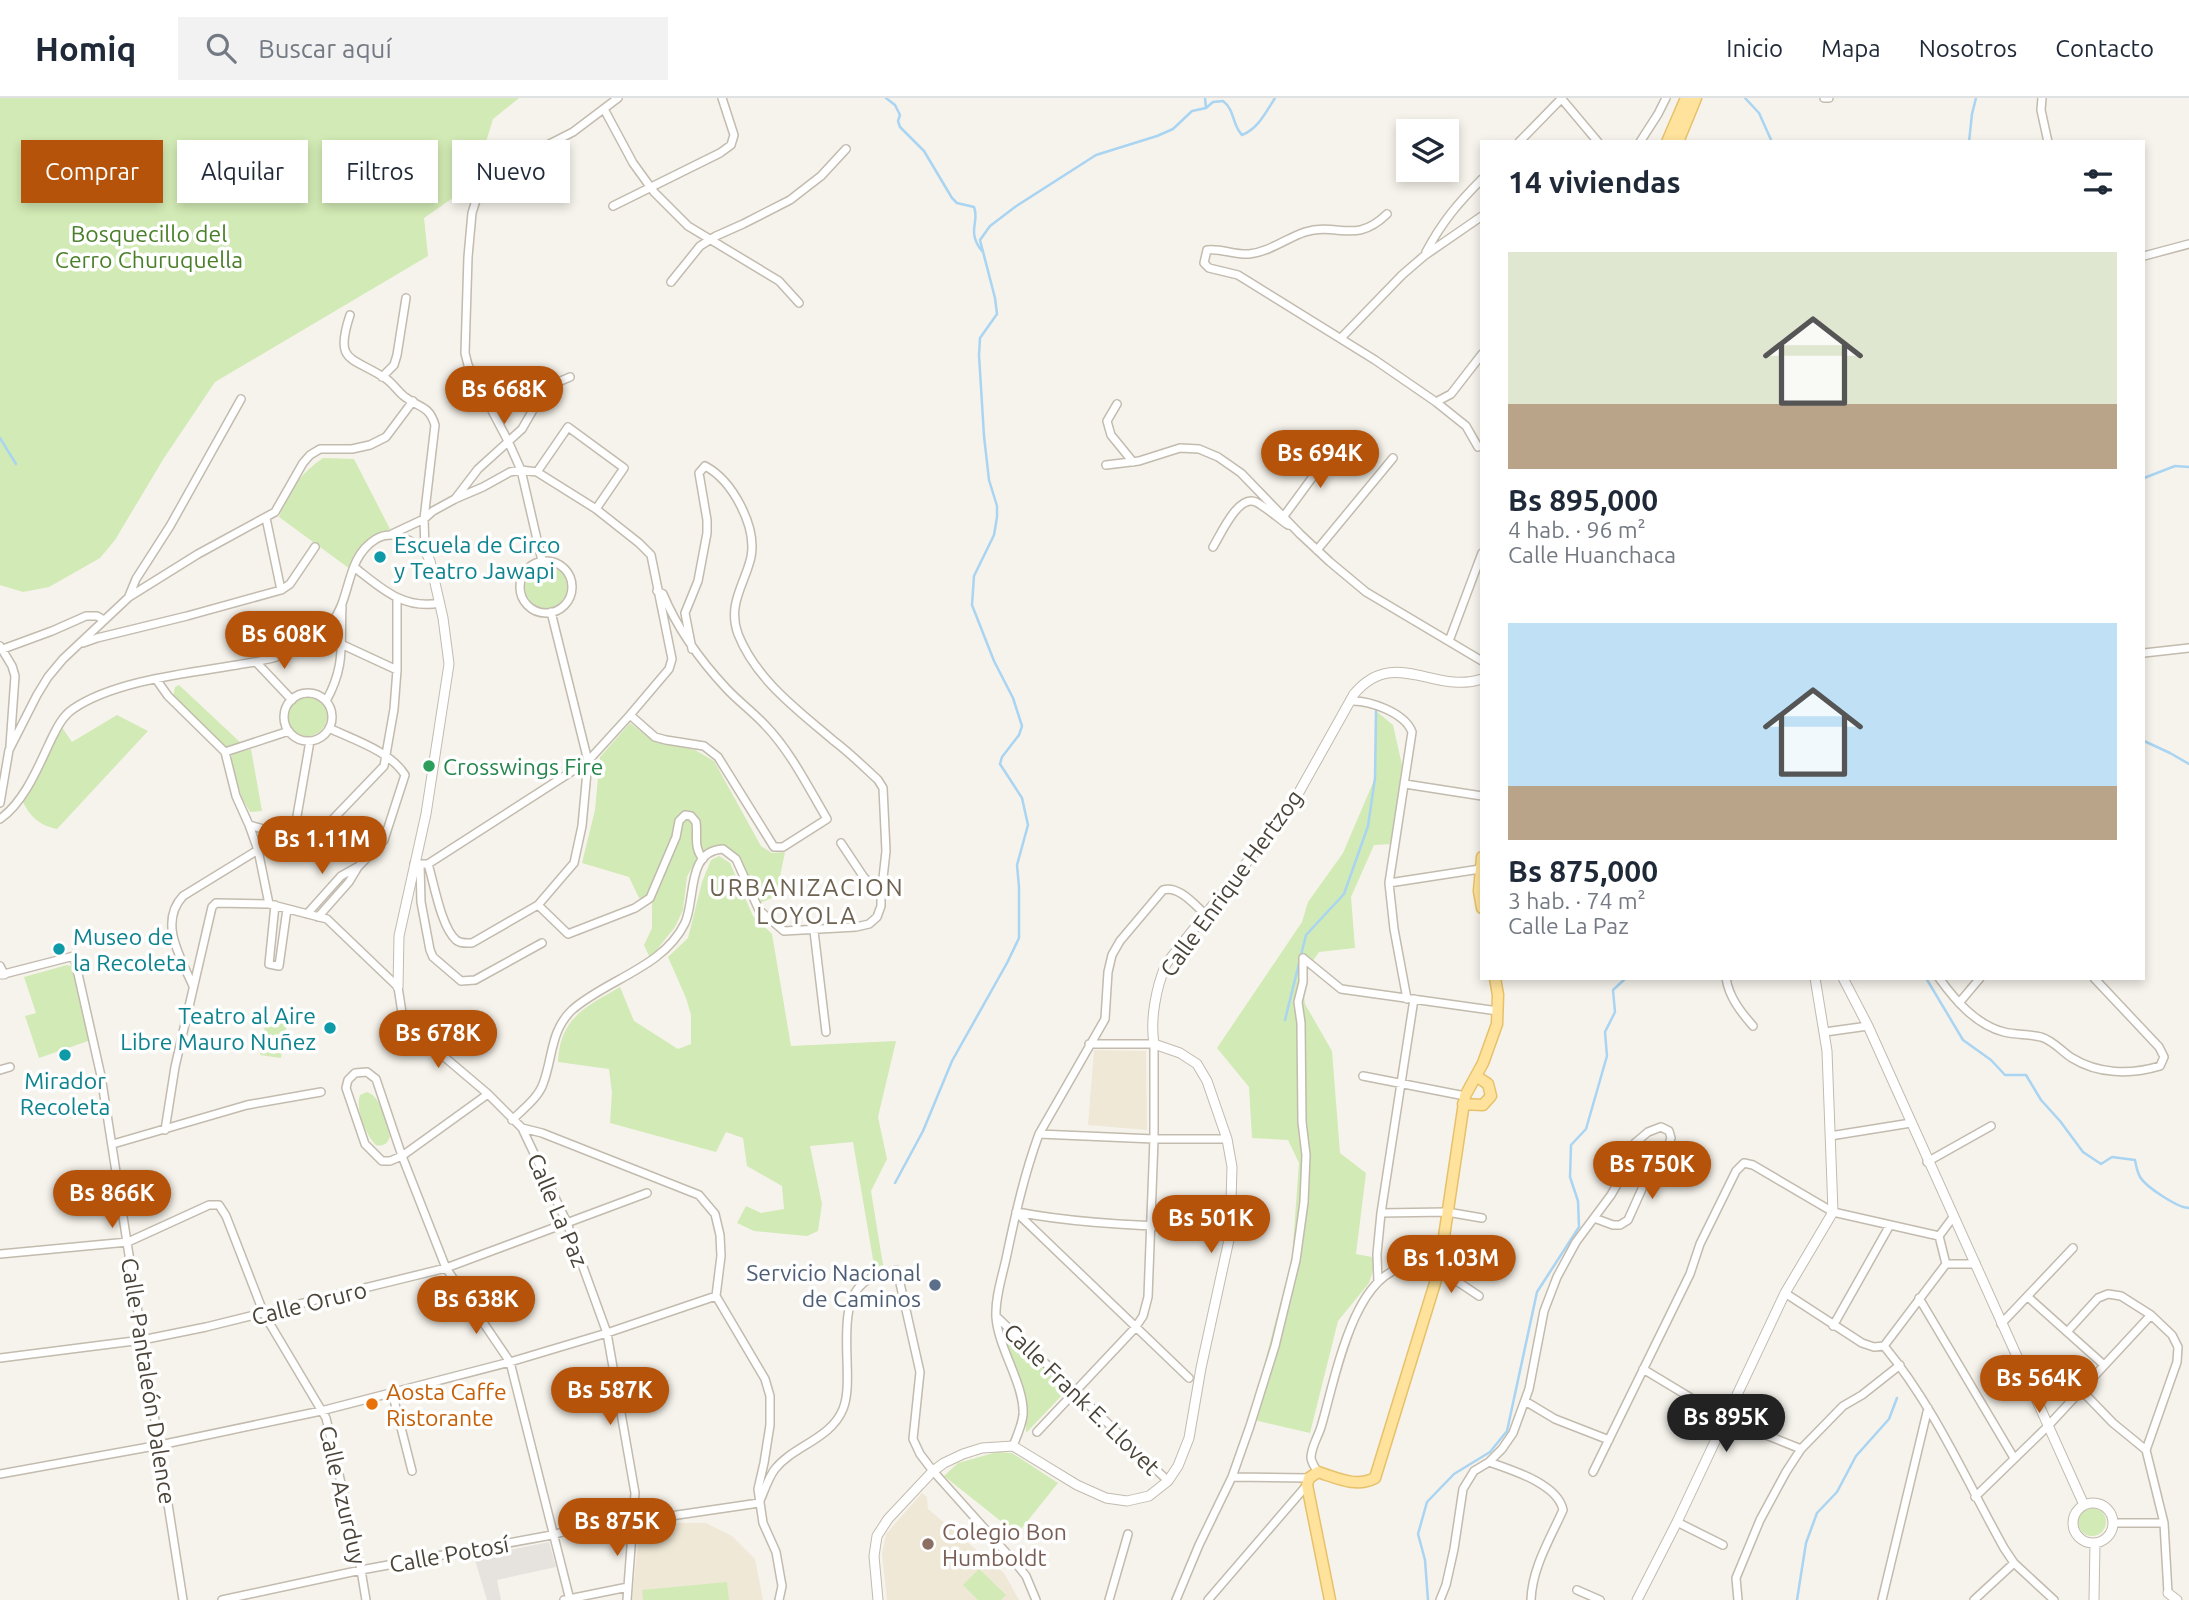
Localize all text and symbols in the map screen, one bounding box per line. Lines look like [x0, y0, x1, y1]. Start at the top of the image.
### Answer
search box [178, 17, 668, 80]
icon: search [202, 29, 240, 67]
text: Homiq [35, 30, 136, 67]
text: Buscar aquí [258, 34, 392, 63]
text: Inicio [1726, 35, 1783, 62]
text: Mapa [1821, 35, 1881, 62]
text: Nosotros [1919, 35, 2017, 62]
text: Contacto [2055, 35, 2154, 62]
map controls [1396, 119, 1459, 182]
button: layers [1396, 119, 1459, 182]
chip: Comprar [21, 140, 163, 203]
chip: Alquilar [177, 140, 308, 203]
chip: Filtros [322, 140, 438, 203]
chip: Nuevo [452, 140, 570, 203]
icon: filters [2079, 163, 2117, 201]
text: 14 viviendas [1508, 165, 1681, 199]
park label: Bosquecillo del Cerro Churuquella [55, 221, 243, 272]
icon: home [1750, 298, 1876, 424]
pin: Bs 668K [439, 366, 569, 426]
text: Bs 668K [461, 376, 547, 401]
pin: Bs 694K [1255, 430, 1385, 490]
text: Bs 694K [1277, 440, 1363, 465]
text: Bs 895,000 [1508, 483, 1658, 517]
text: 4 hab. · 96 m² [1508, 517, 1646, 542]
place label: Escuela de Circo y Teatro Jawapi [394, 532, 560, 583]
text: Calle Huanchaca [1508, 542, 1676, 567]
marker: Escuela de Circo y Teatro Jawapi [372, 549, 388, 565]
pin: Bs 608K [219, 612, 349, 671]
text: Bs 608K [241, 621, 327, 646]
icon: home [1750, 669, 1876, 795]
place label: Crosswings Fire [443, 754, 603, 779]
marker: Crosswings Fire [421, 758, 437, 774]
street label: Calle Enrique Hertzog [1155, 785, 1307, 981]
pin: Bs 1.11M [250, 816, 394, 876]
text: Bs 1.11M [274, 826, 370, 851]
text: Bs 875,000 [1508, 854, 1658, 888]
district label: URBANIZACION LOYOLA [709, 874, 905, 929]
text: 3 hab. · 74 m² [1508, 888, 1646, 913]
text: Calle La Paz [1508, 913, 1629, 938]
place label: Museo de la Recoleta [73, 924, 187, 975]
marker: Museo de la Recoleta [51, 941, 67, 957]
place label: Teatro al Aire Libre Mauro Nuñez [120, 1003, 316, 1054]
pin: Bs 678K [373, 1010, 503, 1070]
marker: Teatro al Aire Libre Mauro Nuñez [322, 1020, 338, 1036]
text: Bs 678K [395, 1020, 481, 1045]
marker: Mirador Recoleta [57, 1047, 73, 1063]
place label: Mirador Recoleta [20, 1068, 110, 1119]
pin: Bs 750K [1587, 1142, 1717, 1201]
street label: Calle La Paz [523, 1150, 593, 1270]
text: Bs 750K [1609, 1151, 1695, 1176]
pin: Bs 866K [47, 1170, 177, 1230]
text: Bs 866K [69, 1180, 155, 1205]
pin: Bs 501K [1146, 1196, 1276, 1255]
text: Bs 501K [1168, 1205, 1254, 1230]
pin: Bs 1.03M [1379, 1236, 1523, 1295]
text: Bs 1.03M [1403, 1245, 1499, 1270]
street label: Calle Pantaleón Dalence [117, 1256, 181, 1506]
place label: Servicio Nacional de Caminos [746, 1260, 921, 1311]
pin: Bs 638K [411, 1276, 541, 1336]
street label: Calle Oruro [249, 1277, 369, 1329]
marker: Servicio Nacional de Caminos [927, 1277, 943, 1293]
text: Bs 638K [433, 1286, 519, 1311]
street label: Calle Frank E. Llovet [999, 1318, 1165, 1480]
pin: Bs 564K [1974, 1356, 2104, 1415]
text: Bs 564K [1996, 1365, 2082, 1390]
pin: Bs 587K [545, 1368, 675, 1427]
text: Bs 587K [567, 1377, 653, 1402]
place label: Aosta Caffe Ristorante [386, 1379, 507, 1430]
pin: Bs 895K [1661, 1394, 1791, 1454]
marker: Aosta Caffe Ristorante [364, 1396, 380, 1412]
text: Bs 895K [1683, 1404, 1769, 1429]
street label: Calle Azurduy [315, 1423, 371, 1567]
pin: Bs 875K [552, 1498, 682, 1558]
text: Bs 875K [574, 1508, 660, 1533]
place label: Colegio Bon Humboldt [942, 1519, 1067, 1570]
street label: Calle Potosí [387, 1531, 511, 1577]
marker: Colegio Bon Humboldt [920, 1536, 936, 1552]

